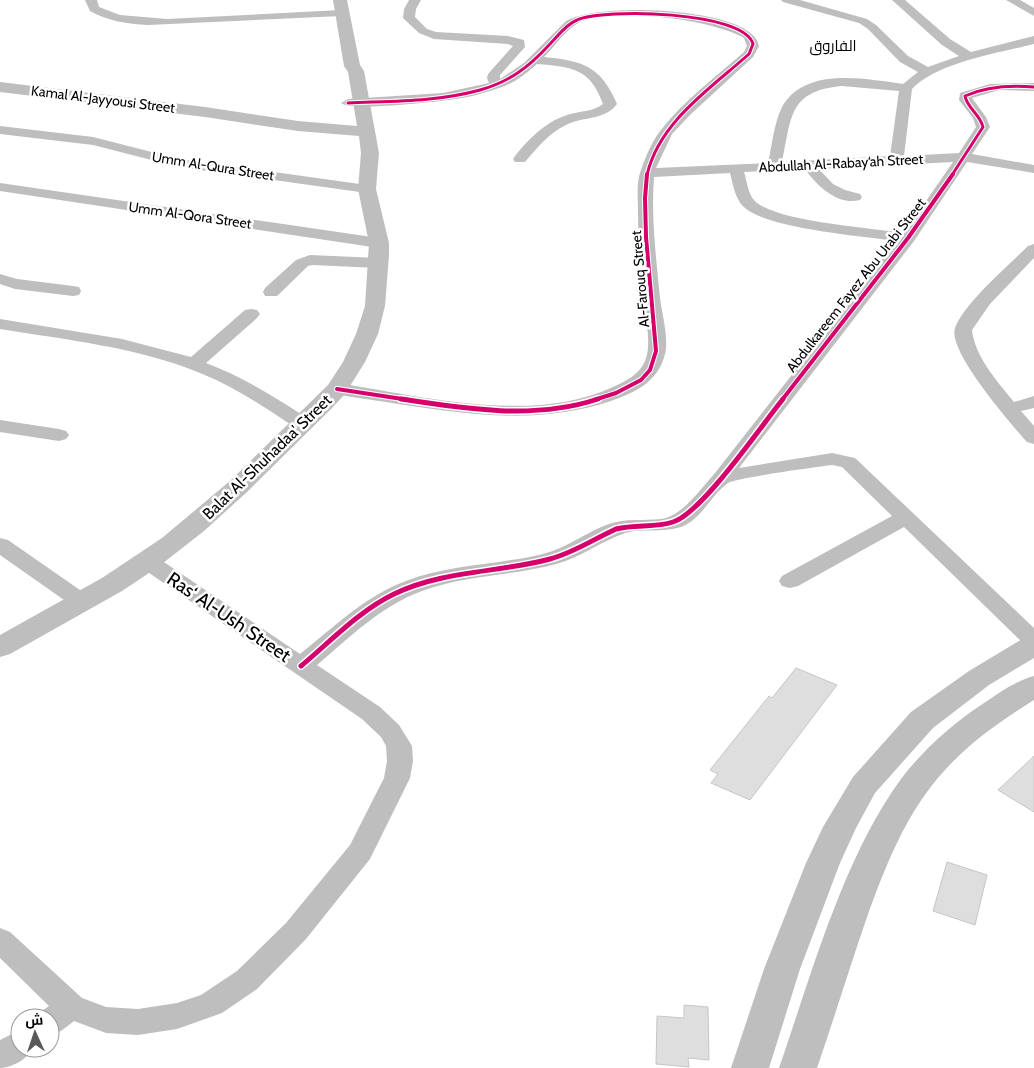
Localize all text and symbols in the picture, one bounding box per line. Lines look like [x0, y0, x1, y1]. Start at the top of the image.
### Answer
district label: الفاروق [809, 37, 857, 56]
street label: Kamal Al-Jayyousi Street [30, 81, 176, 117]
street label: Umm Al-Qura Street [151, 147, 276, 185]
street label: Abdullah Al-Rabay‘ah Street [758, 150, 924, 176]
street label: Abdulkareem Fayez Abu Urabi Street [782, 194, 930, 376]
street label: Umm Al-Qora Street [127, 197, 253, 233]
street label: Al-Farouq Street [627, 230, 653, 328]
street label: Balat Al-Shuhadaa' Street [199, 390, 336, 523]
street label: Ras‘ Al-Ush Street [163, 567, 296, 667]
north arrow [10, 1008, 60, 1058]
text: ش [25, 1011, 44, 1029]

